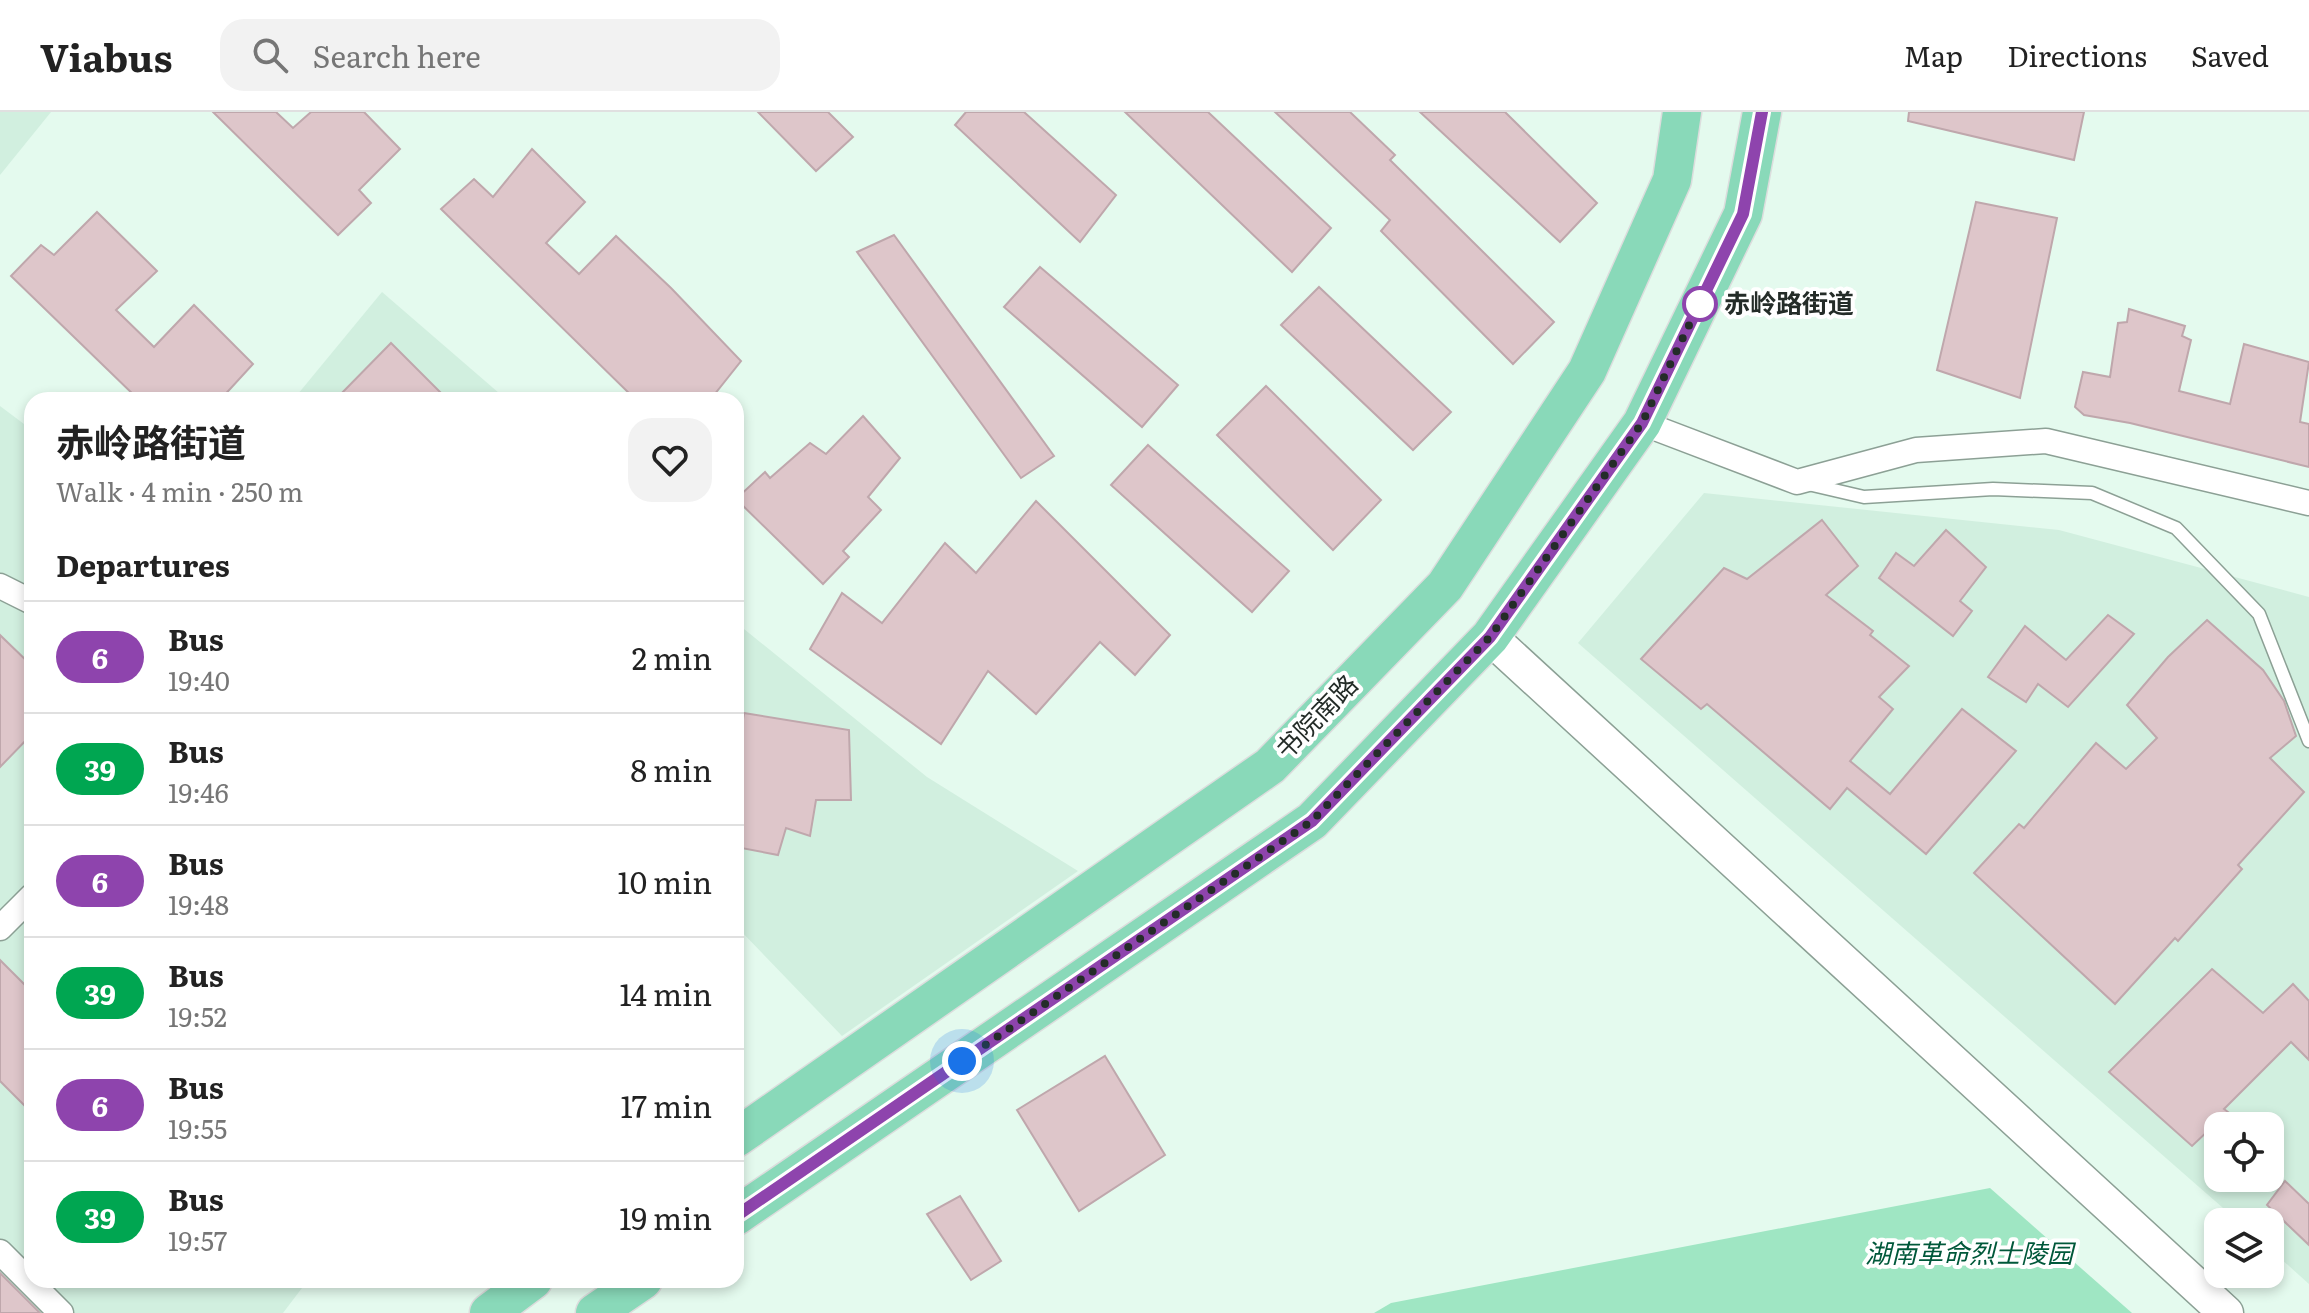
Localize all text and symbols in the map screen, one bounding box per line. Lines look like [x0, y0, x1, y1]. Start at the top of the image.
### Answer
search box [220, 19, 780, 91]
text: Viabus [40, 27, 172, 84]
icon: search [248, 33, 292, 77]
text: Search here [312, 33, 481, 77]
text: Map [1904, 34, 1963, 76]
text: Directions [2007, 34, 2147, 76]
text: Saved [2191, 34, 2269, 76]
place label: 赤岭路街道 [1724, 282, 1854, 321]
marker: 赤岭路街道 [1683, 287, 1717, 321]
text: 赤岭路街道 [56, 412, 246, 469]
button: heart [628, 418, 712, 502]
text: Walk · 4 min · 250 m [56, 471, 303, 510]
text: Departures [56, 542, 230, 586]
text: Bus [168, 616, 224, 660]
text: 2 min [632, 635, 712, 679]
text: 6 [92, 636, 108, 678]
text: 19:40 [168, 660, 230, 699]
street label: 书院南路 [1265, 664, 1365, 766]
text: Bus [168, 728, 224, 772]
text: 8 min [631, 747, 712, 791]
text: 39 [84, 748, 116, 790]
text: 19:46 [168, 772, 229, 811]
text: Bus [168, 840, 224, 884]
text: 10 min [618, 859, 712, 903]
text: 6 [92, 860, 108, 902]
text: 19:48 [168, 884, 229, 923]
text: Bus [168, 952, 224, 996]
text: 14 min [620, 971, 712, 1015]
text: 39 [84, 972, 116, 1014]
text: 19:52 [168, 996, 227, 1035]
your location [942, 1041, 982, 1081]
text: Bus [168, 1064, 224, 1108]
text: 17 min [621, 1083, 712, 1127]
text: 6 [92, 1084, 108, 1126]
text: 19:55 [168, 1108, 227, 1147]
map controls [2204, 1112, 2284, 1288]
button: locate [2204, 1112, 2284, 1192]
text: Bus [168, 1176, 224, 1220]
text: 19 min [619, 1195, 712, 1239]
text: 39 [84, 1196, 116, 1238]
button: layers [2204, 1208, 2284, 1288]
text: 19:57 [168, 1220, 227, 1259]
park label: 湖南革命烈士陵园 [1865, 1232, 2077, 1271]

